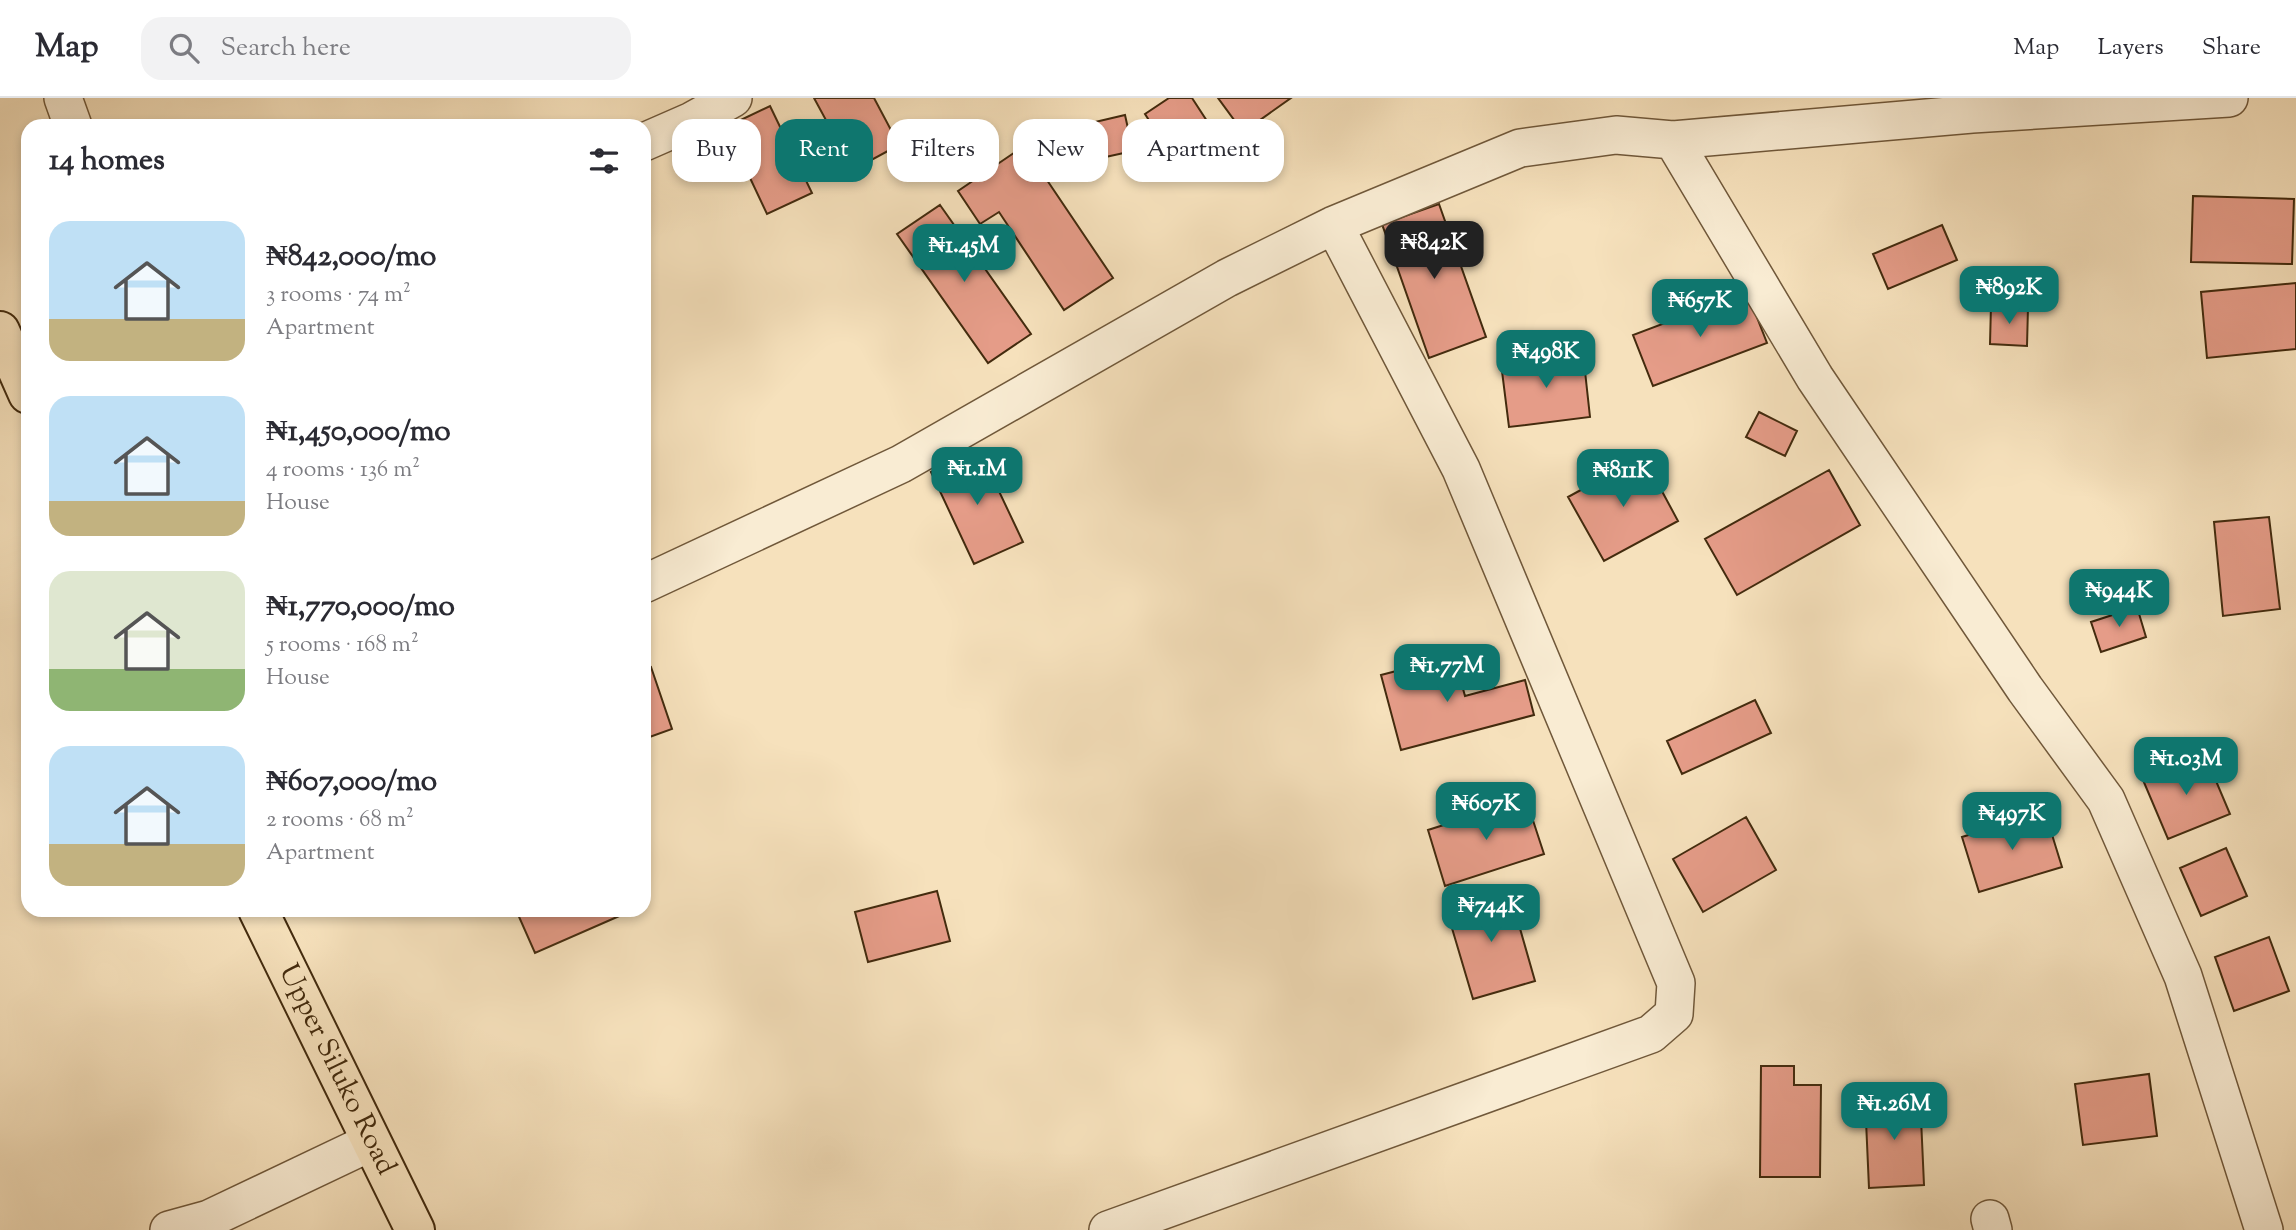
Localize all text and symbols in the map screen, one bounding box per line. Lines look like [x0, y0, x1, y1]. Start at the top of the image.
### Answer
search box [141, 17, 631, 80]
text: Map [35, 24, 99, 72]
icon: search [165, 29, 203, 67]
text: Search here [221, 30, 351, 67]
text: Map [2013, 31, 2059, 65]
text: Layers [2097, 31, 2164, 65]
text: Share [2202, 31, 2261, 65]
chip: Buy [672, 119, 761, 182]
chip: Rent [775, 119, 873, 182]
chip: Filters [887, 119, 999, 182]
chip: New [1013, 119, 1108, 182]
chip: Apartment [1122, 119, 1284, 182]
text: 14 homes [49, 140, 165, 183]
icon: filters [585, 142, 623, 180]
pin: ₦842K [1385, 222, 1483, 281]
pin: ₦1.45M [907, 225, 1021, 284]
text: ₦842K [1401, 227, 1467, 260]
text: ₦1.45M [929, 230, 999, 263]
text: ₦842,000/mo [266, 236, 437, 279]
icon: home [105, 249, 189, 333]
pin: ₦892K [1960, 266, 2058, 326]
text: ₦892K [1976, 272, 2042, 305]
text: 3 rooms · 74 m² [266, 279, 411, 312]
pin: ₦657K [1651, 280, 1749, 339]
text: ₦657K [1668, 285, 1732, 318]
text: Apartment [266, 312, 375, 345]
pin: ₦498K [1497, 330, 1595, 390]
text: ₦498K [1512, 336, 1580, 369]
text: ₦1,450,000/mo [266, 411, 451, 454]
icon: home [105, 424, 189, 508]
pin: ₦1.1M [928, 448, 1026, 507]
pin: ₦811K [1574, 450, 1672, 509]
text: ₦1.1M [947, 453, 1007, 486]
text: 4 rooms · 136 m² [266, 454, 420, 487]
text: ₦811K [1593, 455, 1653, 488]
text: House [266, 487, 330, 520]
pin: ₦944K [2070, 570, 2168, 629]
text: ₦944K [2085, 575, 2153, 608]
text: ₦1,770,000/mo [266, 586, 455, 629]
icon: home [105, 599, 189, 683]
text: 5 rooms · 168 m² [266, 629, 419, 662]
pin: ₦1.77M [1390, 644, 1504, 704]
text: ₦1.77M [1410, 650, 1484, 683]
text: House [266, 662, 330, 695]
pin: ₦1.03M [2129, 738, 2243, 797]
text: ₦1.03M [2150, 743, 2222, 776]
text: ₦607,000/mo [266, 761, 437, 804]
icon: home [105, 774, 189, 858]
pin: ₦607K [1437, 782, 1535, 842]
text: ₦607K [1452, 788, 1520, 821]
pin: ₦497K [1963, 792, 2061, 852]
text: ₦497K [1978, 798, 2046, 831]
text: 2 rooms · 68 m² [266, 804, 414, 837]
text: Apartment [266, 837, 375, 870]
pin: ₦744K [1442, 884, 1540, 944]
text: ₦744K [1458, 890, 1524, 923]
street label: Upper Siluko Road [268, 958, 405, 1182]
pin: ₦1.26M [1837, 1082, 1951, 1142]
text: ₦1.26M [1857, 1088, 1931, 1121]

